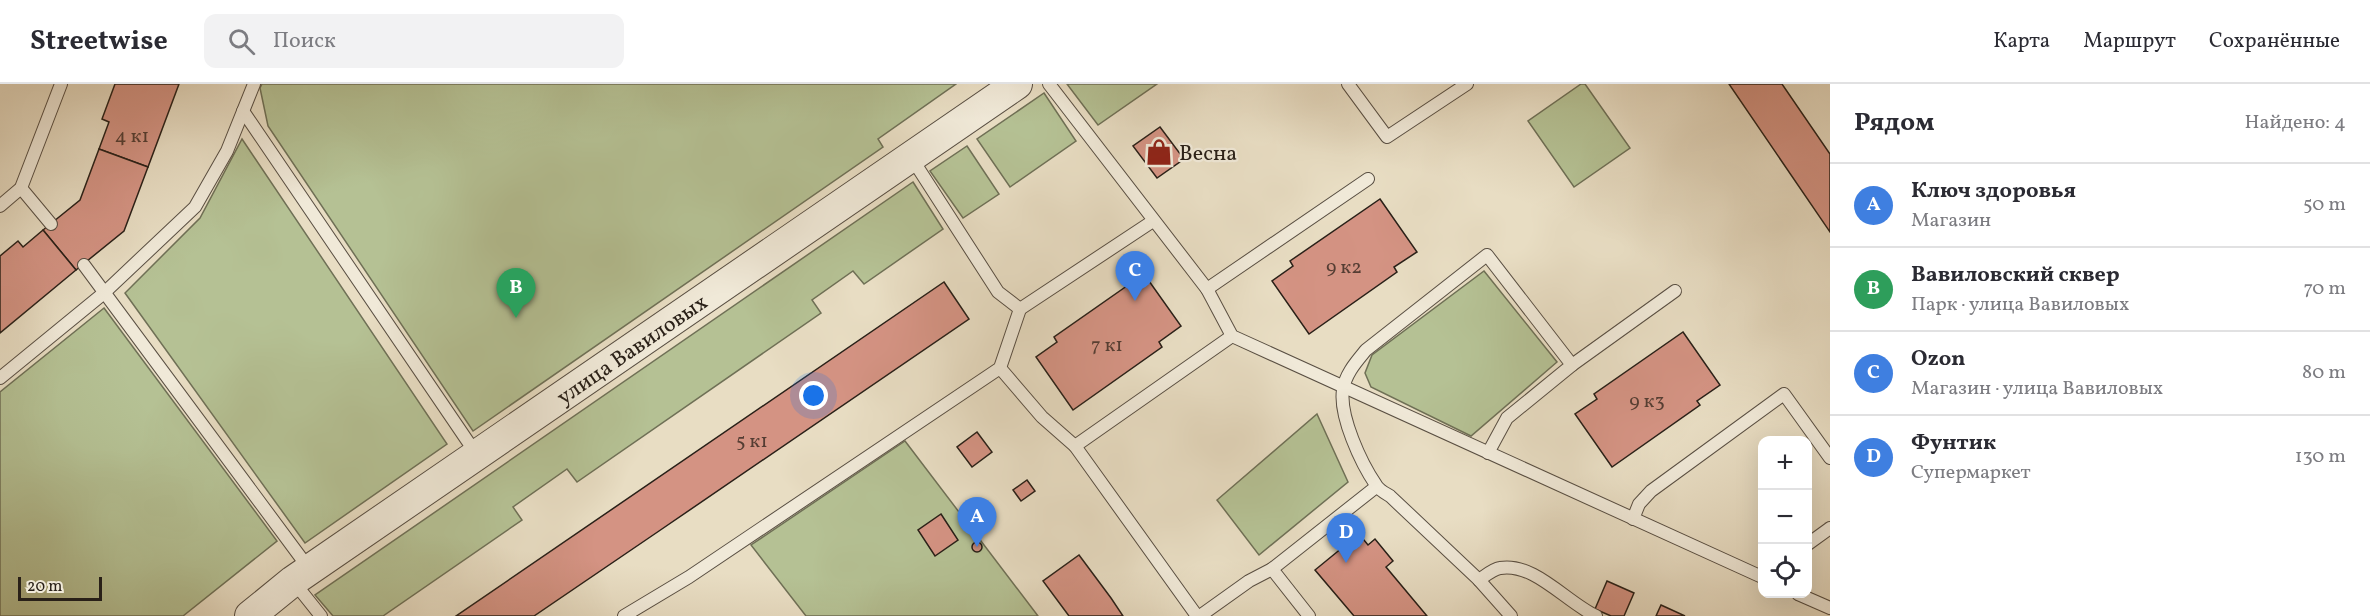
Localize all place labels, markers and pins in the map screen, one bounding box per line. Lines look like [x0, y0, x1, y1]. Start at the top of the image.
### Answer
shop icon: Весна [1144, 137, 1174, 167]
place label: Весна [1179, 139, 1237, 170]
pin: C [1116, 252, 1154, 301]
pin: B [496, 268, 536, 318]
pin: A [958, 498, 996, 547]
pin: D [1326, 514, 1366, 563]

